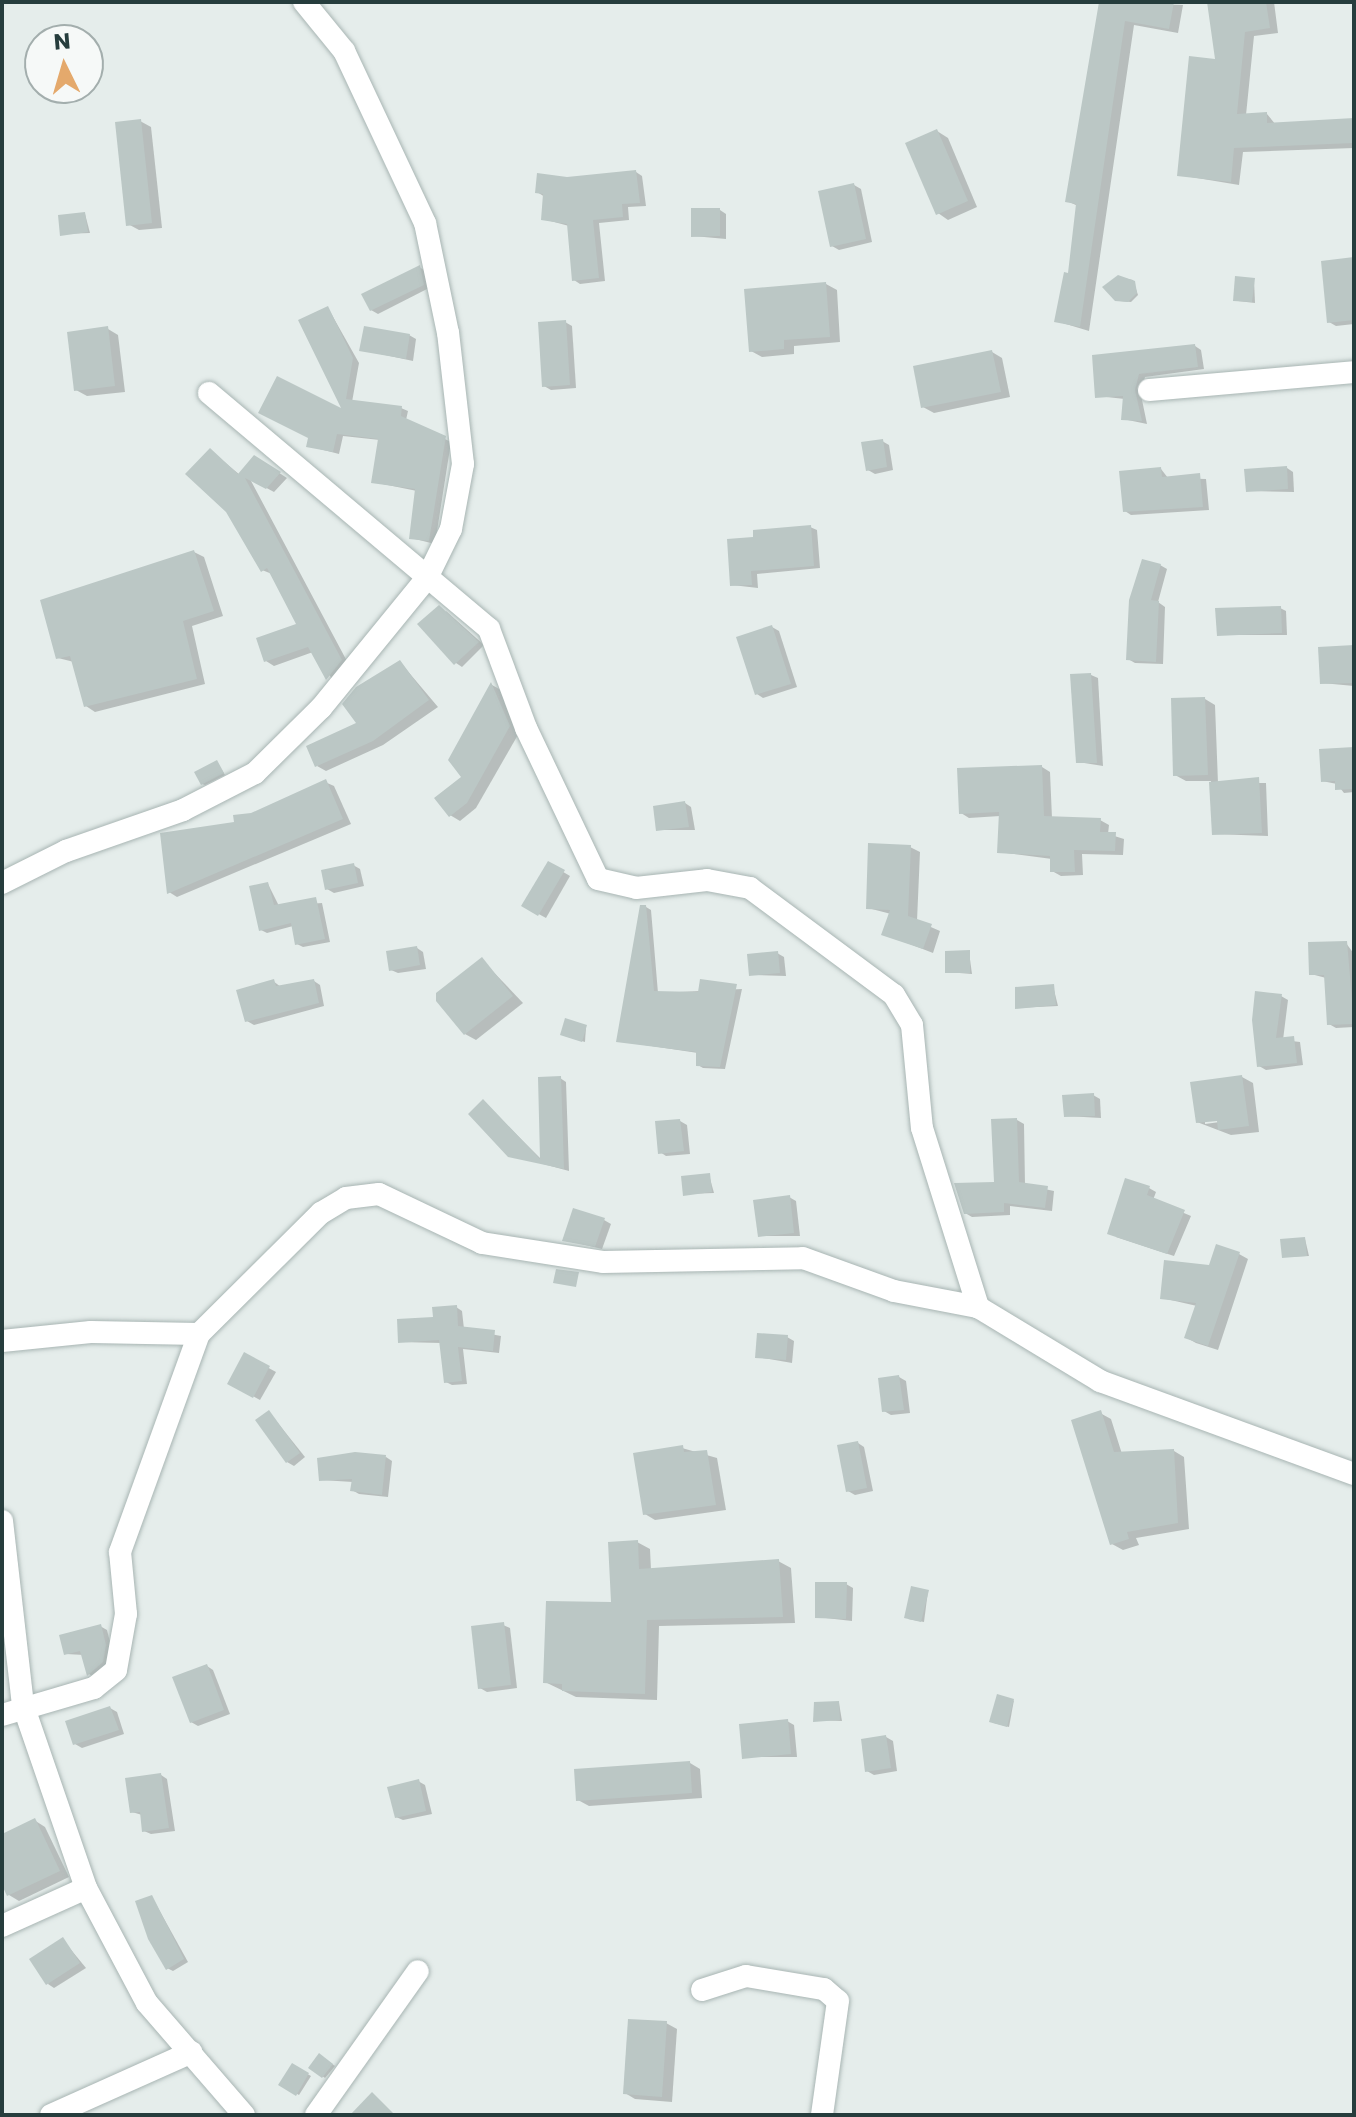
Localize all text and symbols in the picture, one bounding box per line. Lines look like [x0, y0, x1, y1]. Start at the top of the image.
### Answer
north arrow [24, 24, 104, 104]
text: N [52, 25, 72, 58]

